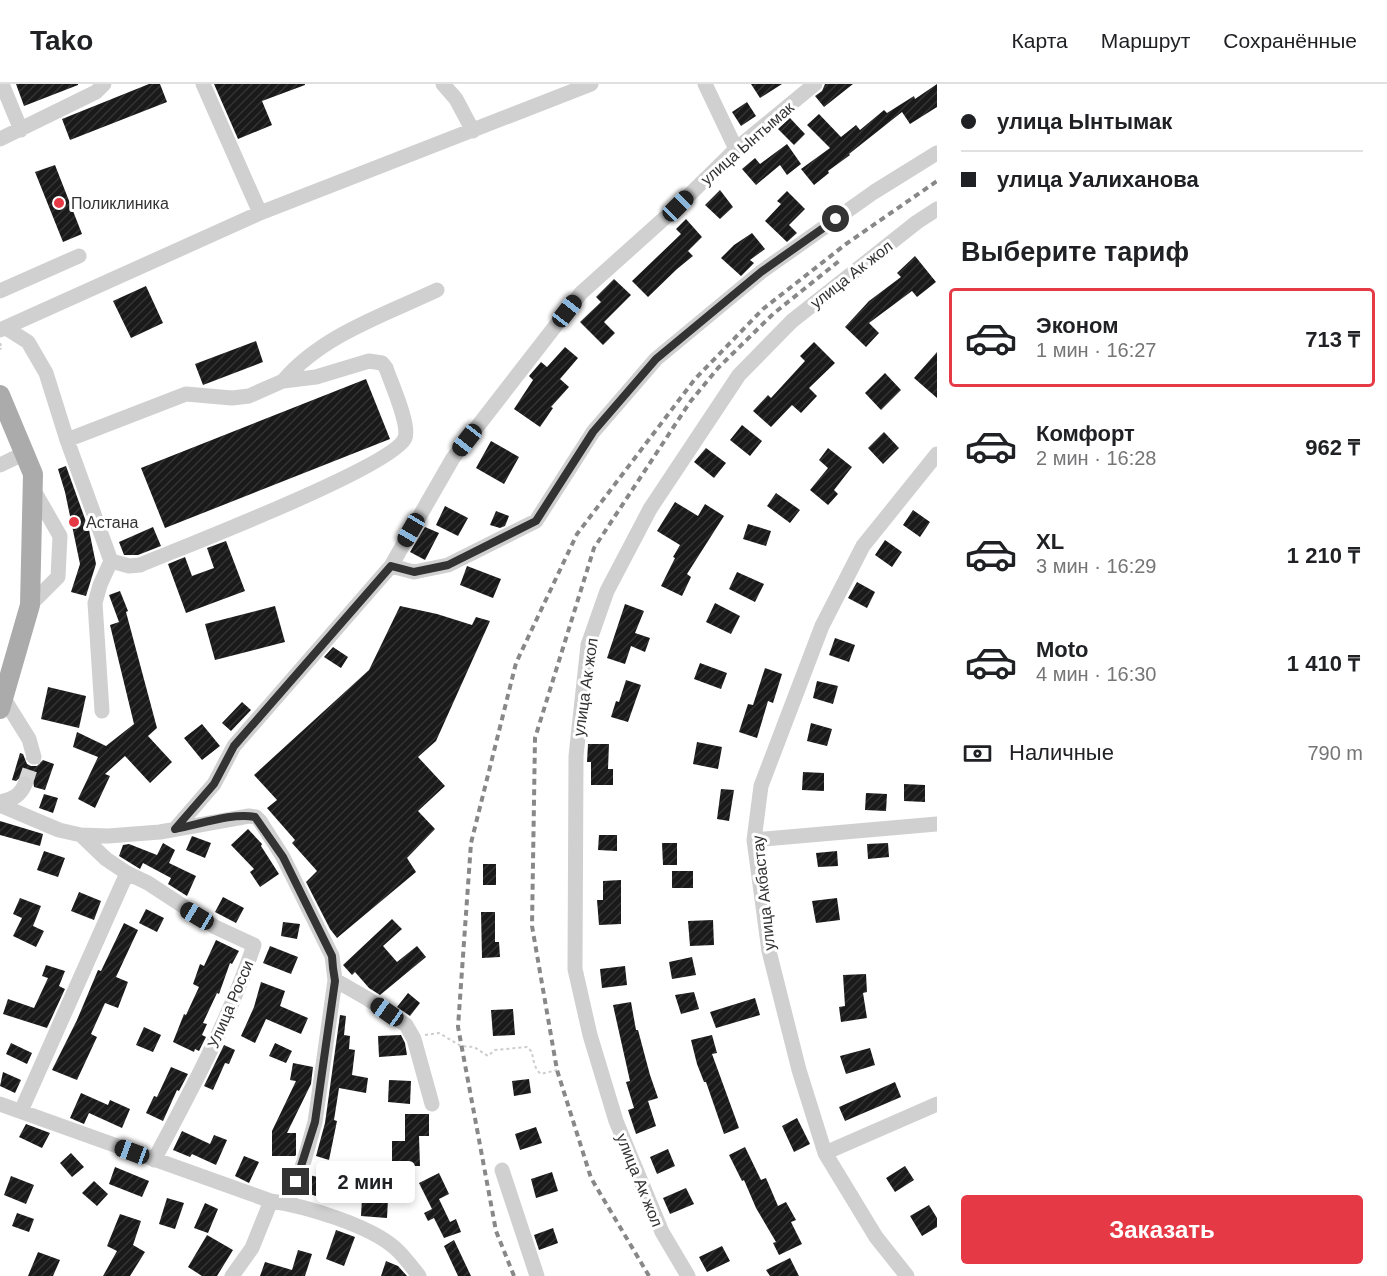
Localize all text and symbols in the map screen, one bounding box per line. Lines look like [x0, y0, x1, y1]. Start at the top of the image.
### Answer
text: Tako [30, 25, 93, 56]
text: Карта [1012, 29, 1068, 52]
text: Маршрут [1101, 29, 1190, 52]
text: Сохранённые [1223, 29, 1357, 52]
street label: улица Ынтымак [698, 98, 798, 188]
text: улица Ынтымак [997, 109, 1172, 134]
text: улица Уалиханова [997, 167, 1199, 192]
car [659, 187, 697, 225]
place label: Поликлиника [71, 195, 169, 212]
marker: Поликлиника [52, 196, 66, 210]
route start [822, 205, 849, 232]
street label: улица Ак жол [807, 237, 896, 312]
text: Выберите тариф [961, 237, 1189, 267]
car [549, 291, 585, 331]
icon: car [964, 311, 1018, 365]
text: Эконом [1036, 313, 1119, 338]
text: 713 ₸ [1305, 327, 1360, 352]
text: 1 мин · 16:27 [1036, 339, 1156, 361]
icon: car [964, 419, 1018, 473]
car [449, 420, 485, 460]
text: Комфорт [1036, 421, 1135, 446]
text: 962 ₸ [1305, 435, 1360, 460]
text: 2 мин · 16:28 [1036, 447, 1156, 469]
car [394, 510, 428, 550]
place label: Астана [86, 514, 139, 531]
marker: Астана [67, 515, 81, 529]
icon: car [964, 527, 1018, 581]
text: XL [1036, 529, 1064, 554]
text: 1 210 ₸ [1287, 543, 1360, 568]
text: 3 мин · 16:29 [1036, 555, 1156, 577]
icon: car [964, 635, 1018, 689]
street label: улица Ак жол [570, 637, 601, 737]
text: Moto [1036, 637, 1089, 662]
text: 1 410 ₸ [1287, 651, 1360, 676]
text: 4 мин · 16:30 [1036, 663, 1156, 685]
icon: cash [961, 737, 994, 770]
text: Наличные [1009, 740, 1114, 765]
text: 790 m [1307, 742, 1363, 764]
street label: улица Акбастау [749, 834, 778, 952]
car [177, 899, 217, 933]
street label: Улица Росси [204, 958, 257, 1051]
car [367, 994, 407, 1030]
street label: улица Ак жол [613, 1131, 666, 1229]
car [112, 1137, 152, 1167]
callout: 2 мин [317, 1161, 416, 1203]
route end [282, 1168, 309, 1195]
text: 2 мин [338, 1171, 393, 1193]
button: Заказать [961, 1195, 1363, 1264]

